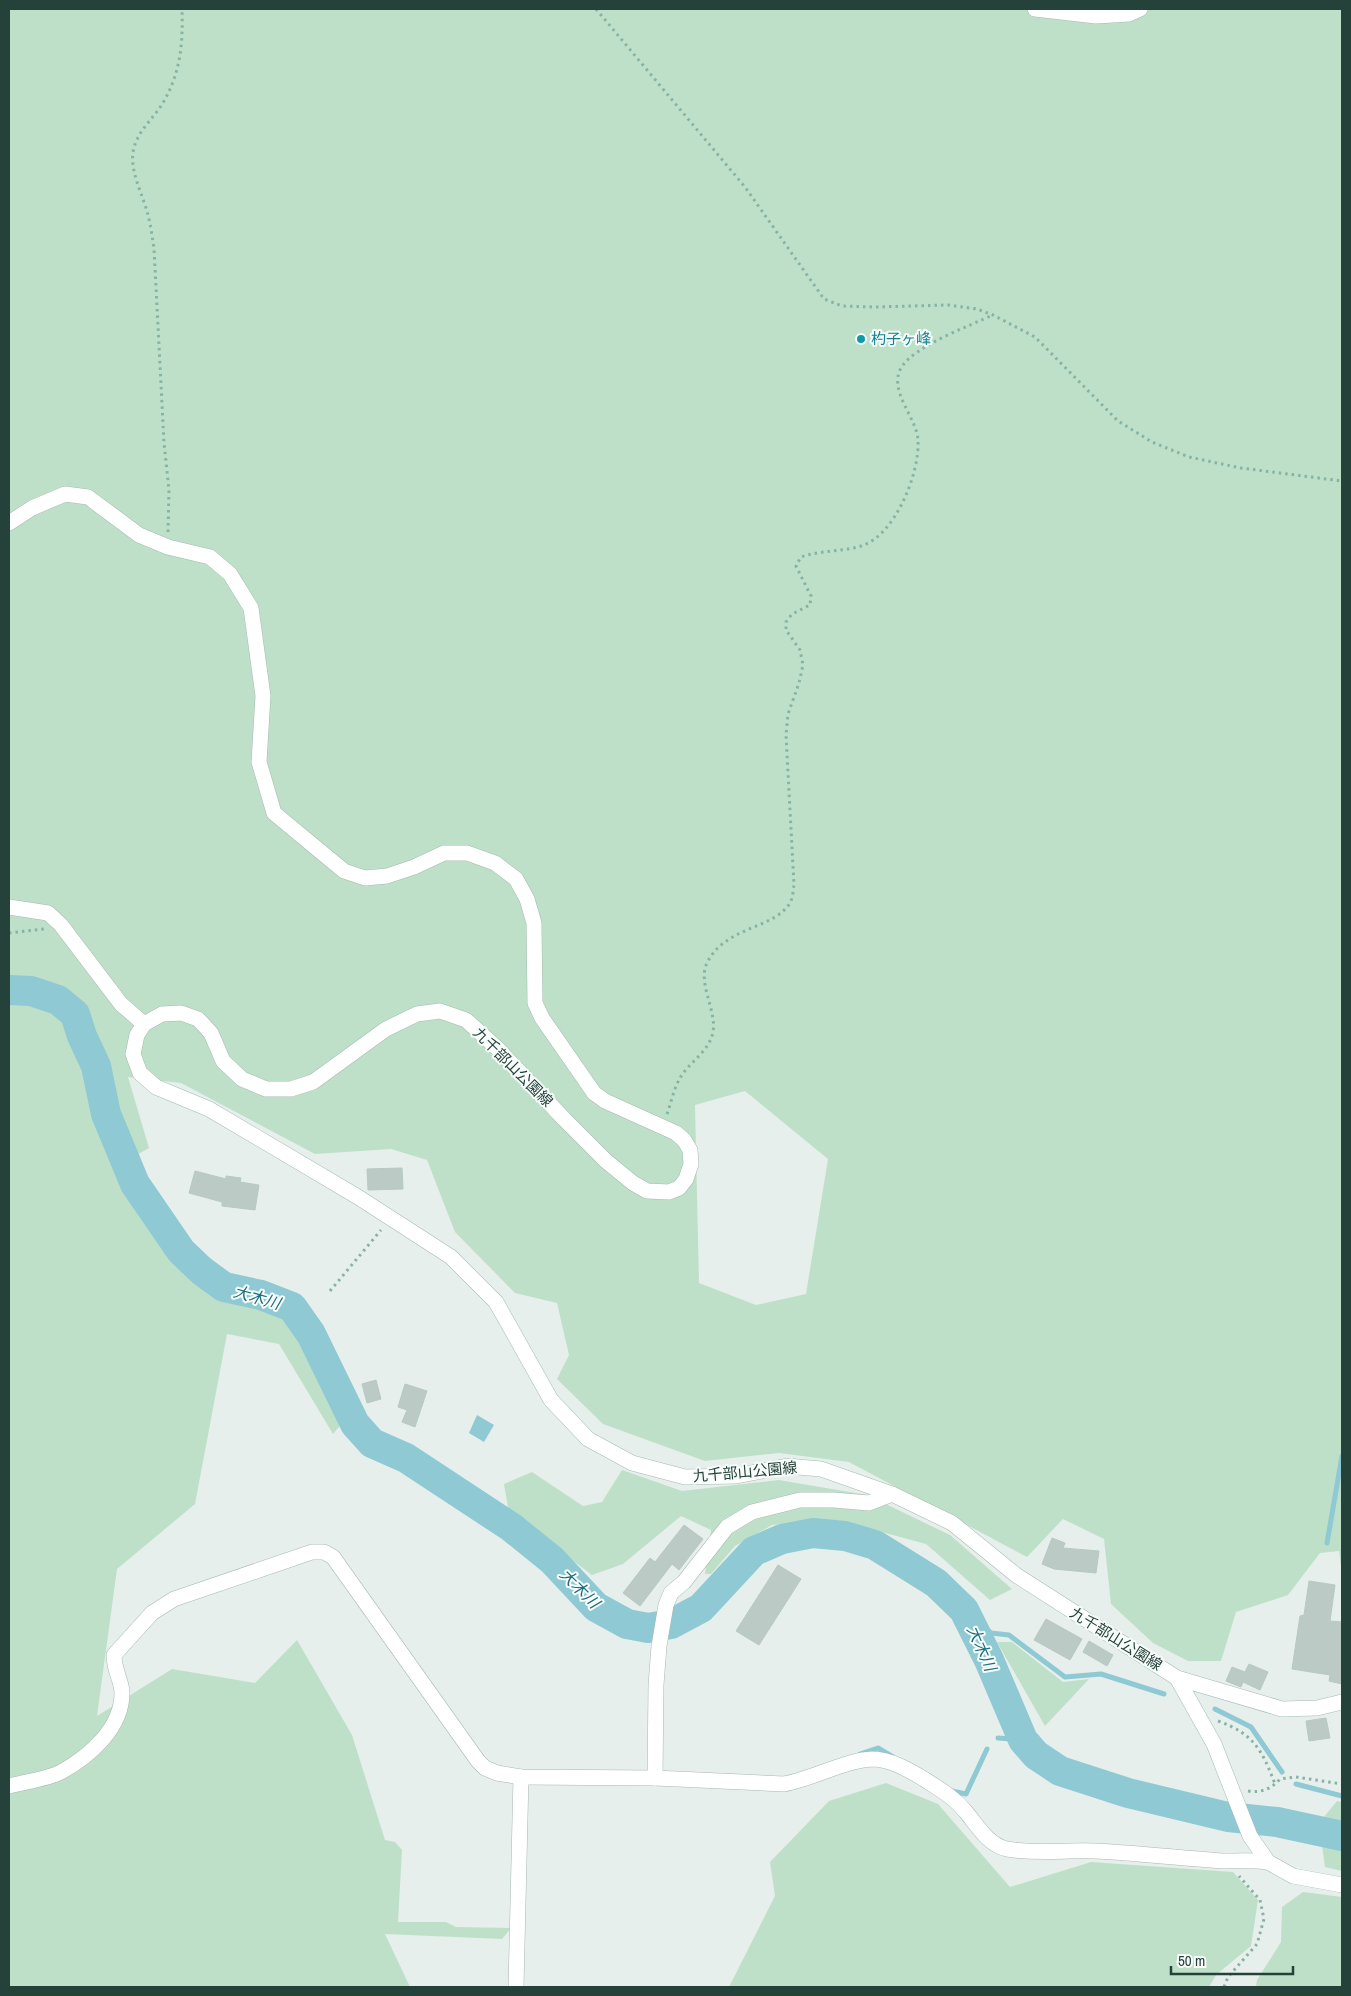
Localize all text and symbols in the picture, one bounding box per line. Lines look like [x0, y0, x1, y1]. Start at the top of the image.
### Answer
place label: 杓子ヶ峰 [871, 328, 931, 349]
marker: 杓子ヶ峰 [855, 333, 867, 345]
street label: 九千部山公園線 [469, 1022, 558, 1111]
water label: 大木川 [231, 1280, 285, 1315]
street label: 九千部山公園線 [692, 1456, 798, 1487]
water label: 大木川 [555, 1563, 606, 1614]
street label: 九千部山公園線 [1066, 1602, 1166, 1675]
water label: 大木川 [962, 1622, 1003, 1676]
scale bar [1171, 1944, 1294, 1976]
text: 50 m [1178, 1950, 1205, 1971]

